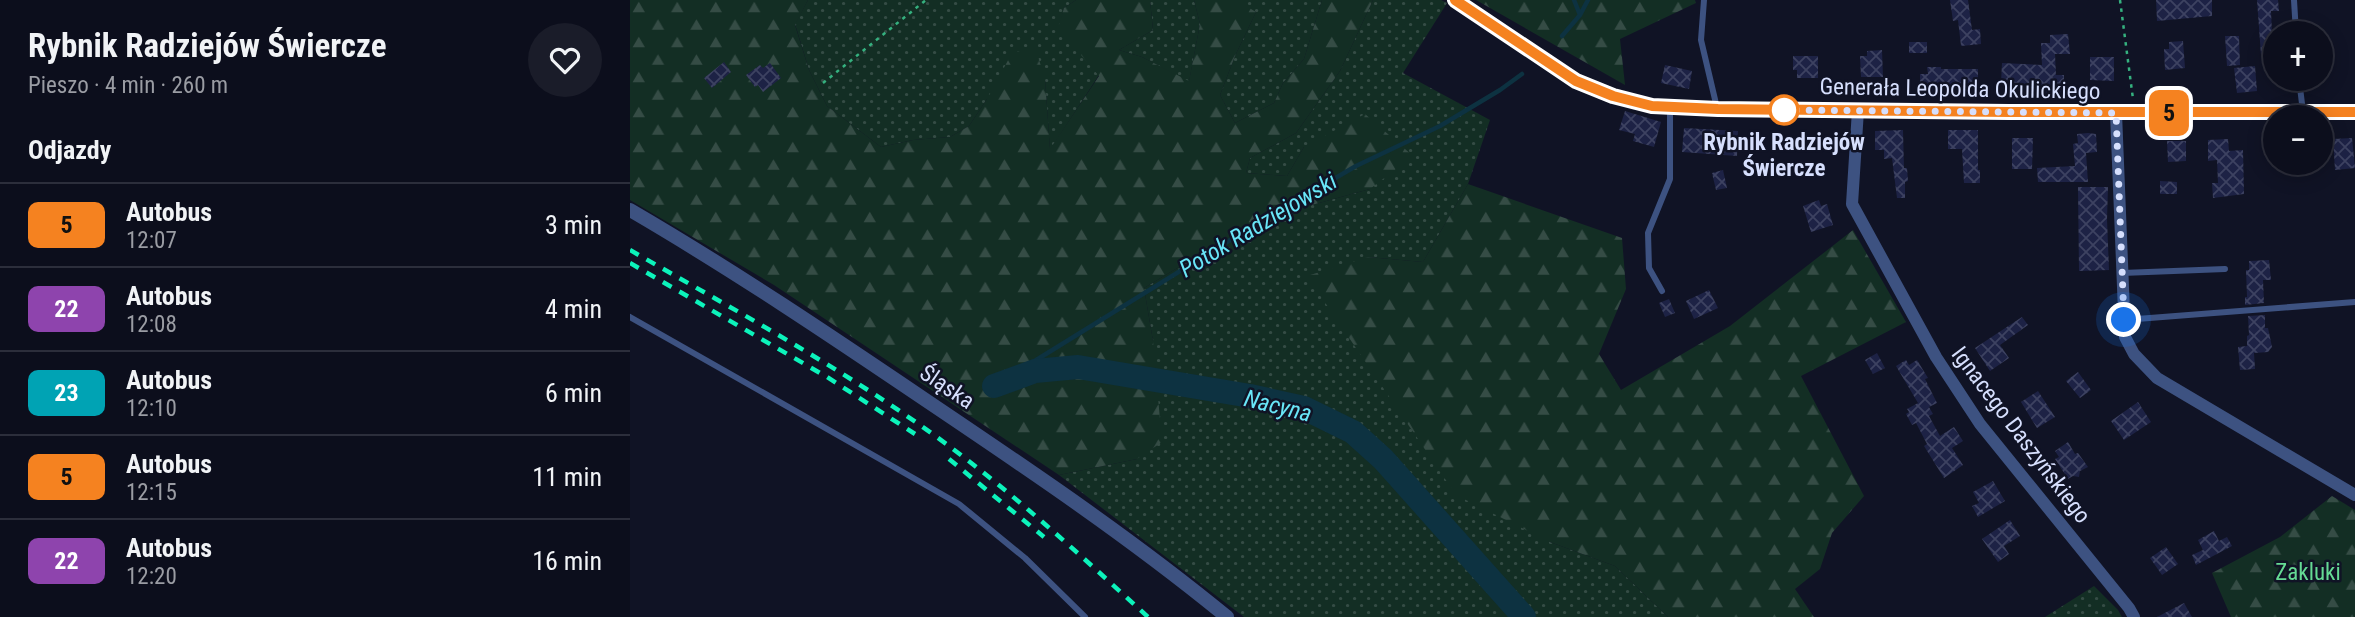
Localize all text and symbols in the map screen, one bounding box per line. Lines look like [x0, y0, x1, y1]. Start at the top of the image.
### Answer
map controls [2263, 21, 2333, 175]
button: + [2263, 21, 2333, 91]
button: heart [528, 23, 602, 97]
text: Rybnik Radziejów Świercze [28, 26, 387, 65]
text: Pieszo · 4 min · 260 m [28, 72, 228, 99]
street label: Generała Leopolda Okulickiego [1819, 73, 2101, 105]
line badge: 5 [2146, 90, 2192, 136]
marker: Rybnik Radziejów Świercze [1769, 95, 1799, 125]
text: 5 [2163, 99, 2175, 127]
button: − [2263, 105, 2333, 175]
place label: Rybnik Radziejów Świercze [1703, 129, 1865, 182]
text: Odjazdy [28, 135, 111, 165]
water label: Potok Radziejowski [1174, 167, 1342, 283]
text: Autobus [126, 197, 212, 227]
text: 3 min [545, 210, 602, 240]
text: 5 [60, 211, 73, 239]
text: 12:07 [126, 227, 177, 254]
text: Autobus [126, 281, 212, 311]
text: 4 min [545, 294, 602, 324]
text: 22 [54, 295, 79, 323]
your location [2106, 302, 2141, 337]
text: 12:08 [126, 311, 177, 338]
street label: Ignacego Daszyńskiego [1946, 341, 2096, 529]
street label: Śląska [915, 358, 980, 415]
text: Autobus [126, 365, 212, 395]
text: 6 min [545, 378, 602, 408]
text: 23 [54, 379, 79, 407]
water label: Nacyna [1241, 384, 1315, 428]
text: 12:10 [126, 395, 177, 422]
text: Autobus [126, 449, 212, 479]
text: 11 min [532, 462, 602, 492]
text: 5 [60, 463, 73, 491]
text: 12:15 [126, 479, 177, 506]
text: Autobus [126, 533, 212, 563]
text: 16 min [532, 546, 602, 576]
text: 22 [54, 547, 79, 575]
park label: Zakluki [2275, 559, 2341, 586]
text: 12:20 [126, 563, 177, 590]

